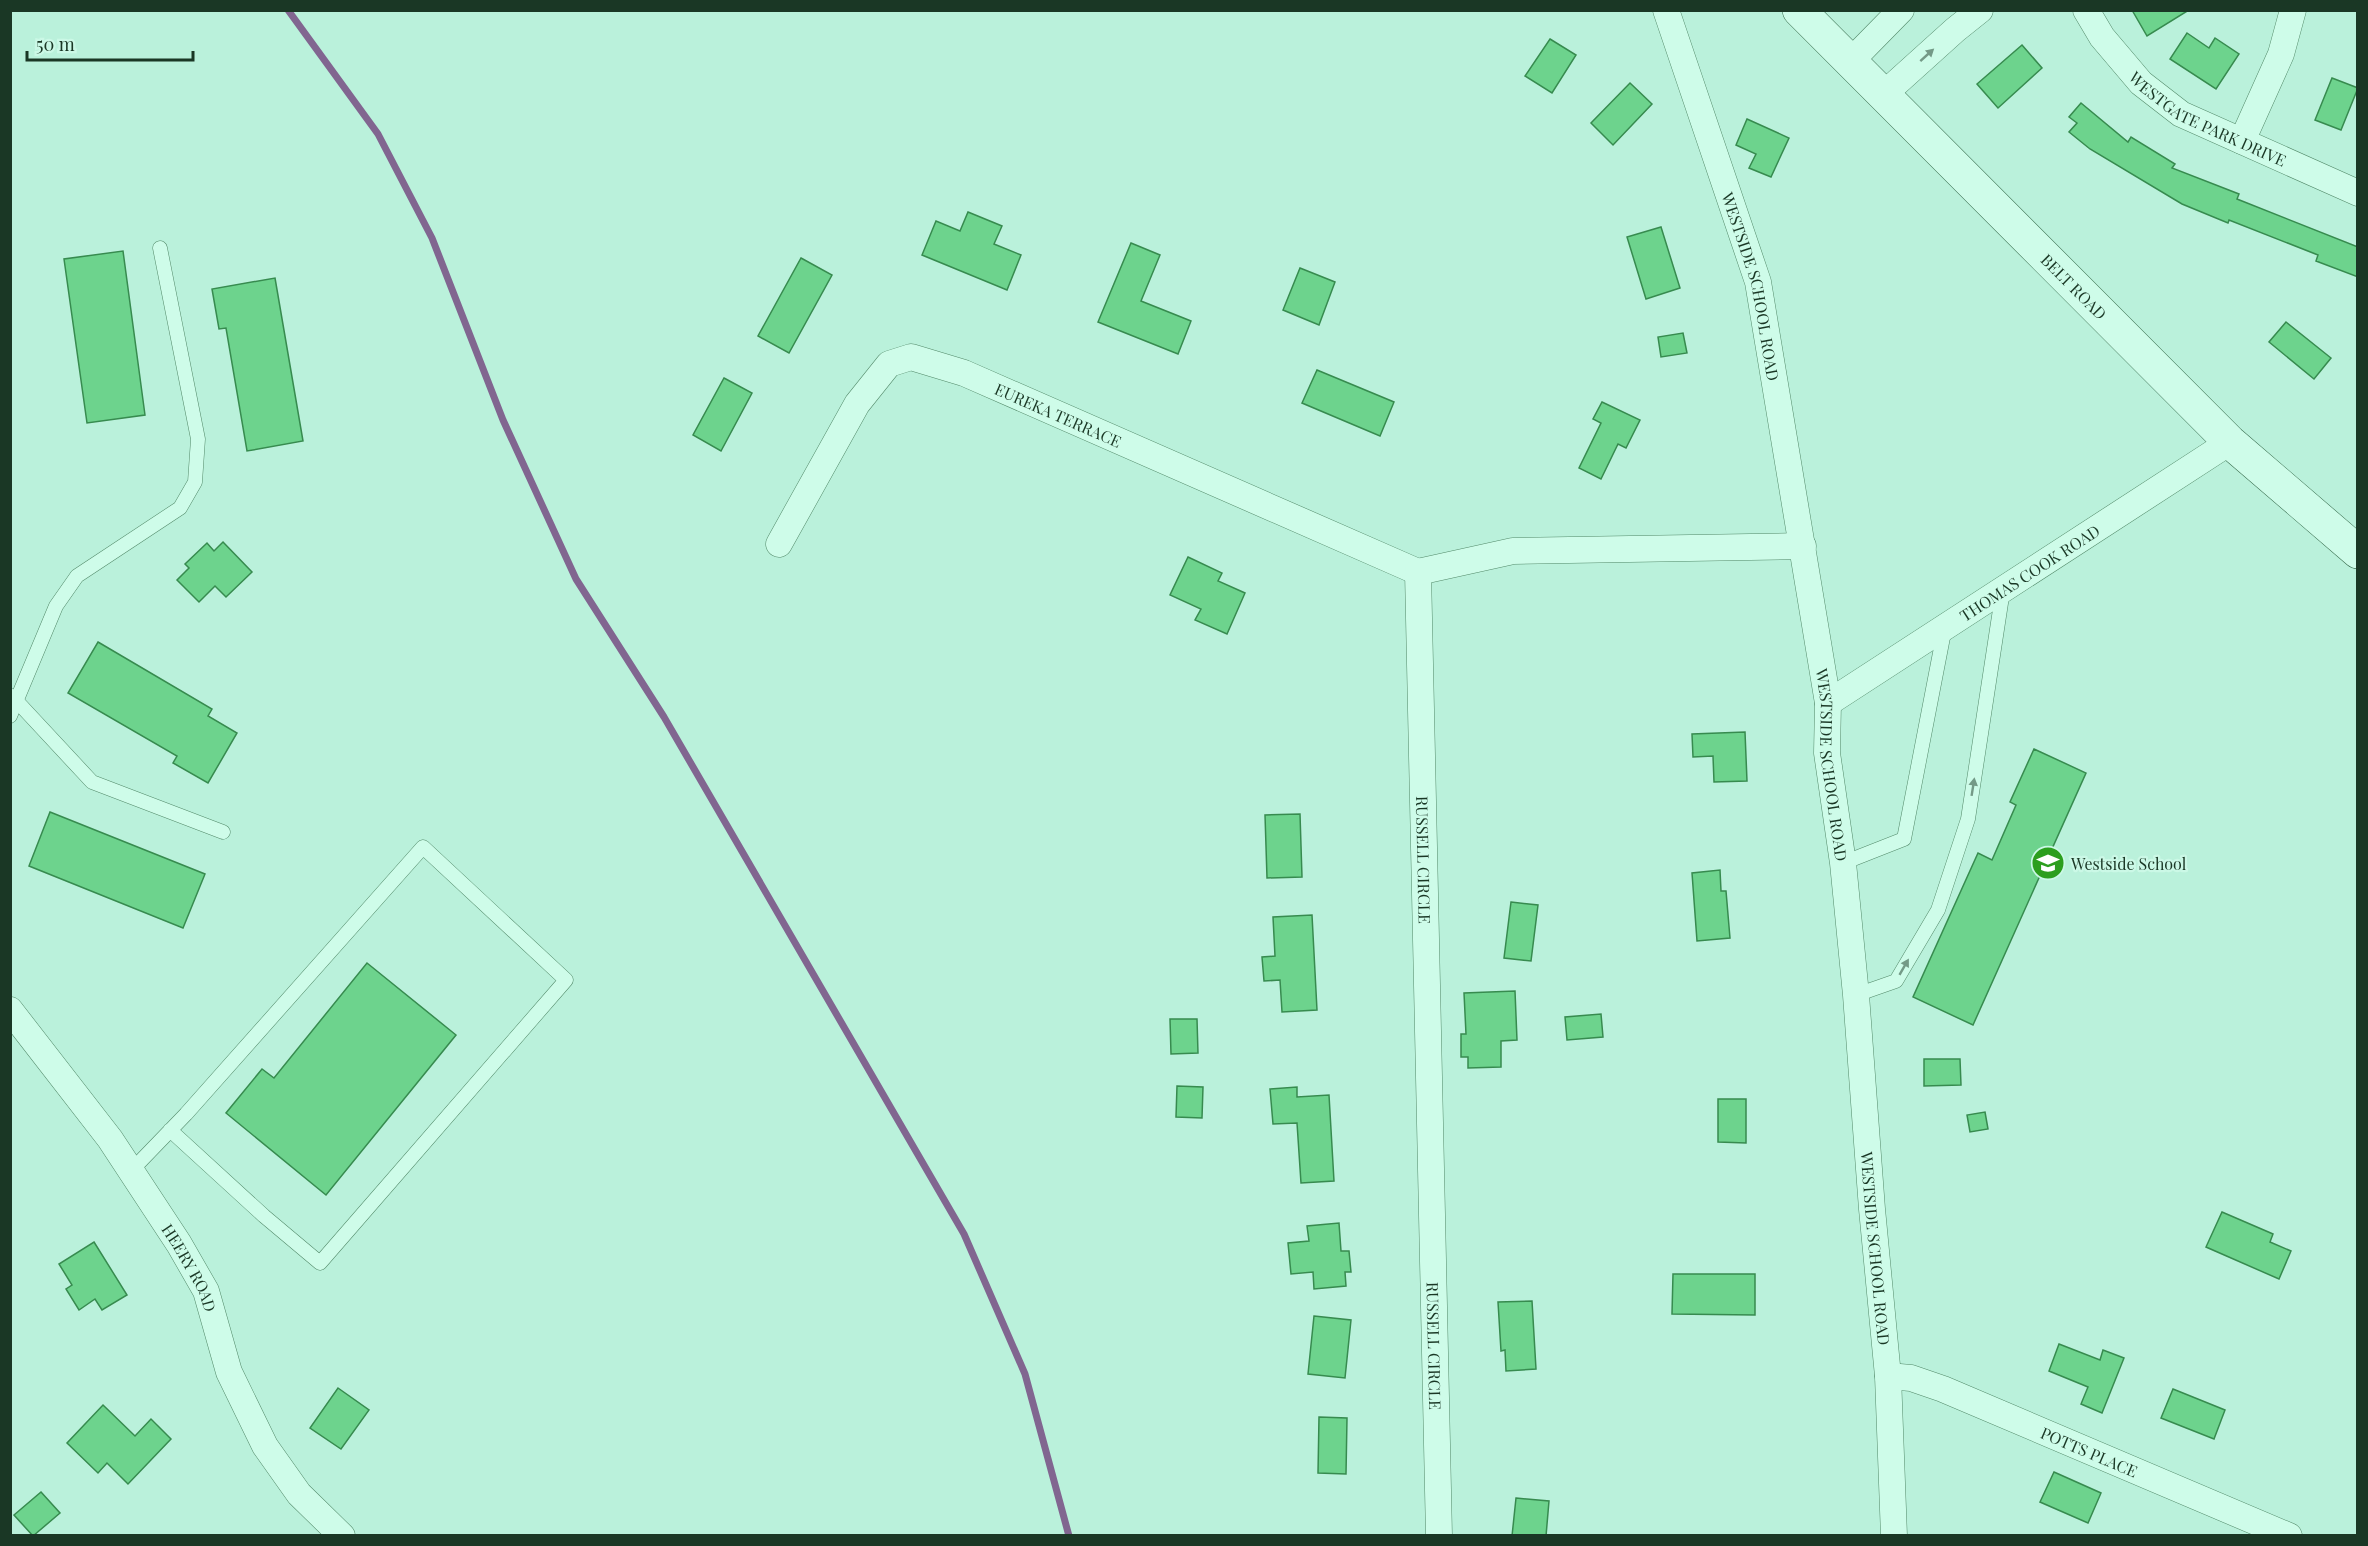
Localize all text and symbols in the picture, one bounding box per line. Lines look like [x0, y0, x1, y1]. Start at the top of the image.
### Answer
scale bar [27, 24, 194, 62]
text: 50 m [36, 32, 75, 56]
one-way arrow [1920, 48, 1935, 62]
street label: WESTGATE PARK DRIVE [2124, 66, 2290, 170]
street label: WESTSIDE SCHOOL ROAD [1718, 188, 1785, 382]
street label: BELT ROAD [2037, 249, 2112, 324]
street label: EUREKA TERRACE [992, 377, 1125, 451]
street label: THOMAS COOK ROAD [1955, 519, 2103, 625]
street label: WESTSIDE SCHOOL ROAD [1812, 666, 1853, 862]
one-way arrow [1969, 777, 1978, 796]
street label: RUSSELL CIRCLE [1412, 796, 1436, 924]
school or university icon: Westside School [2030, 845, 2066, 881]
place label: Westside School [2070, 853, 2187, 874]
one-way arrow [1899, 959, 1910, 975]
street label: WESTSIDE SCHOOL ROAD [1857, 1150, 1895, 1346]
street label: HEERY ROAD [158, 1219, 222, 1314]
street label: RUSSELL CIRCLE [1423, 1282, 1447, 1410]
street label: POTTS PLACE [2038, 1421, 2141, 1481]

